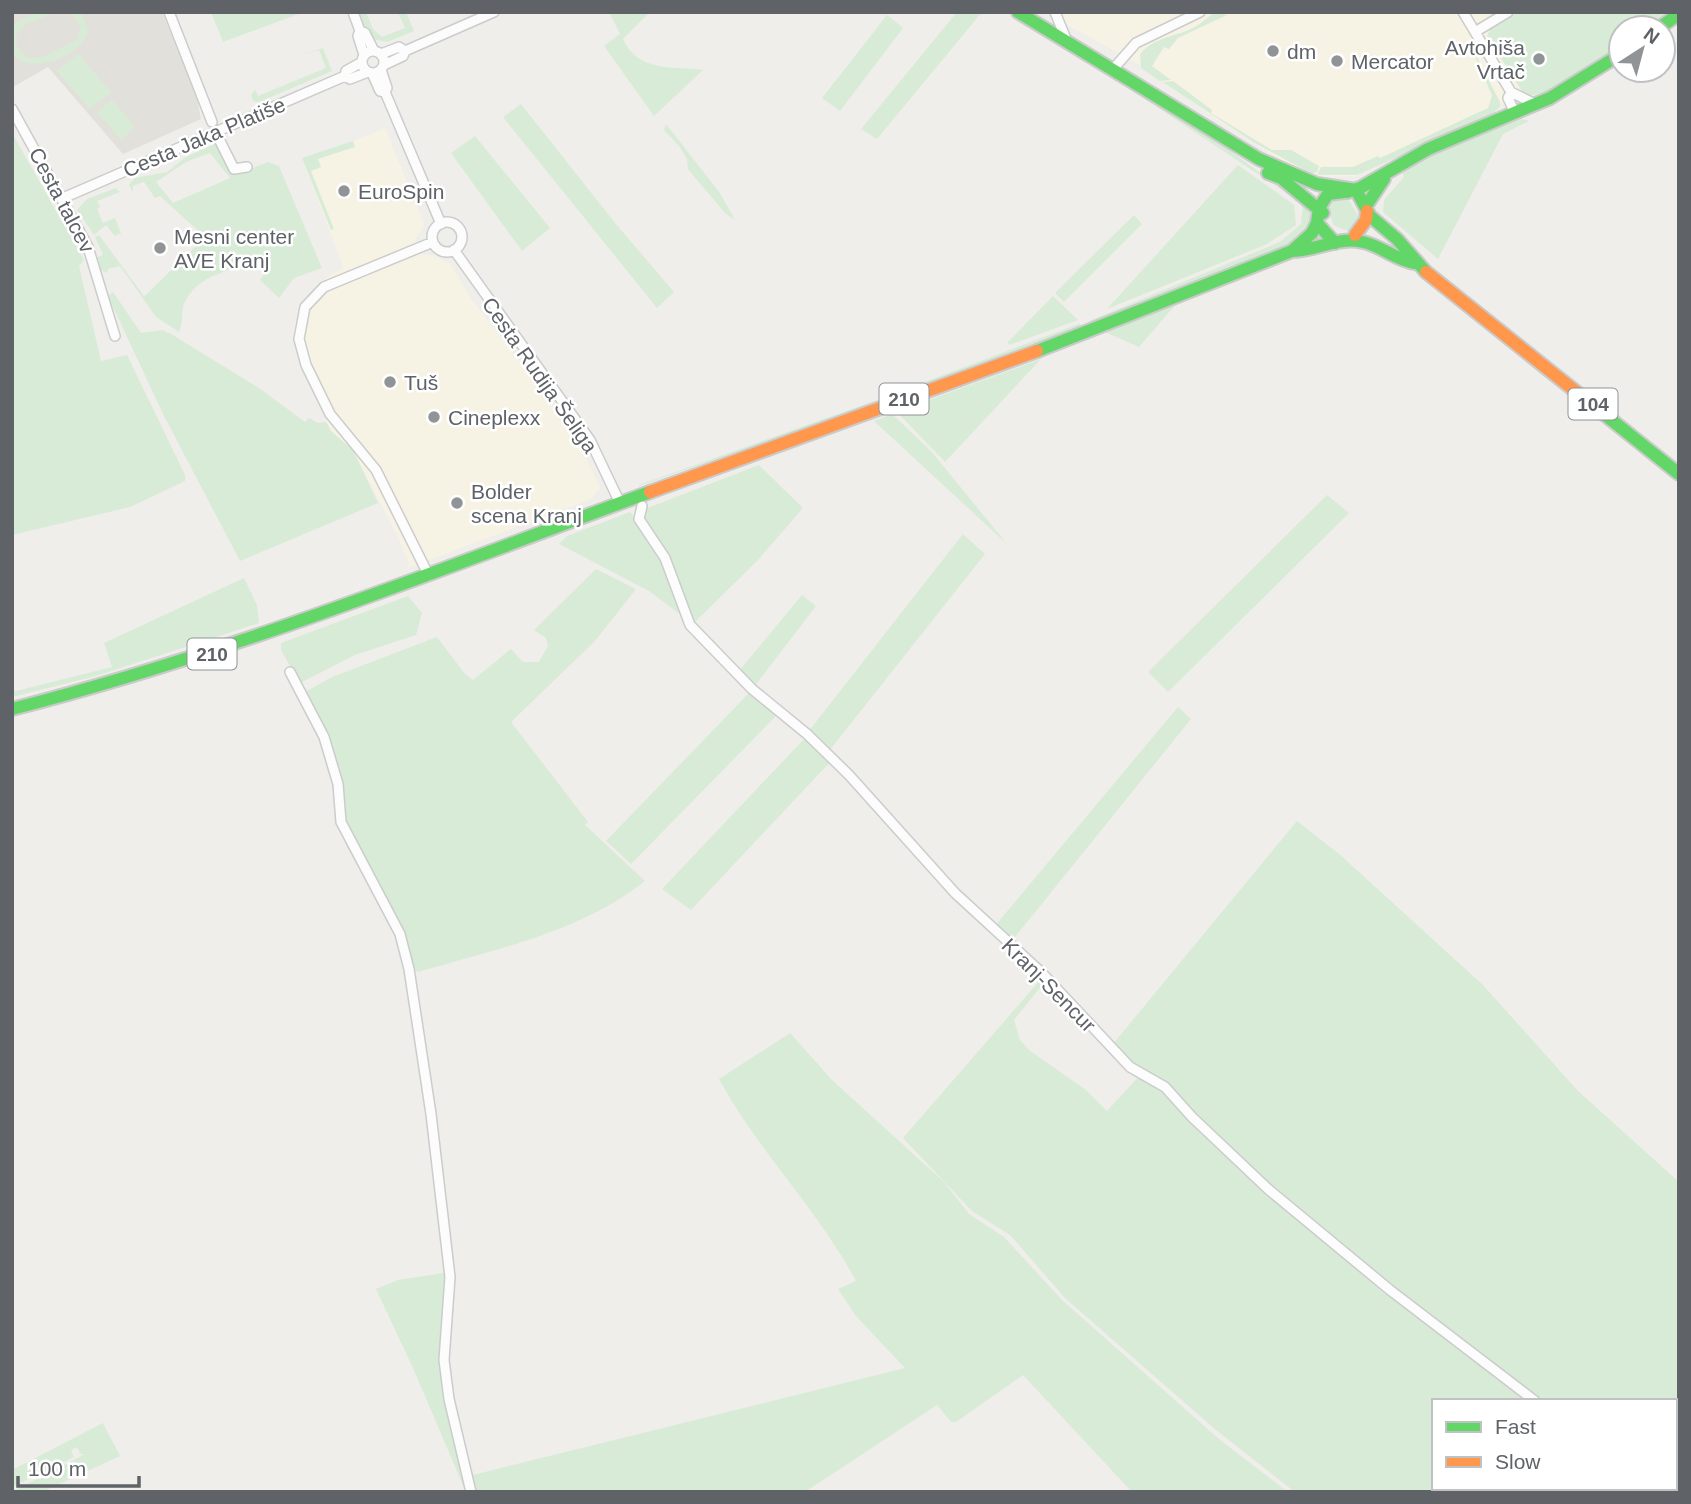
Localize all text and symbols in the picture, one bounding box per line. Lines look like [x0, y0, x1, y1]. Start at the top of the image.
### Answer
north arrow [1607, 14, 1677, 84]
text: N [1640, 23, 1663, 48]
place label: Avtohiša Vrtač [1445, 36, 1525, 83]
place label: dm [1287, 40, 1316, 63]
marker: dm [1265, 43, 1281, 59]
place label: Mercator [1351, 50, 1434, 73]
marker: Avtohiša Vrtač [1531, 51, 1547, 67]
marker: Mercator [1329, 53, 1345, 69]
street label: Cesta Jaka Platiše [119, 92, 289, 182]
street label: Cesta talcev [25, 144, 100, 257]
place label: EuroSpin [358, 180, 444, 203]
marker: EuroSpin [336, 183, 352, 199]
place label: Mesni center AVE Kranj [174, 225, 294, 272]
marker: Mesni center AVE Kranj [152, 240, 168, 256]
street label: Cesta Rudija Šeliga [478, 293, 602, 457]
place label: Tuš [404, 371, 438, 394]
marker: Tuš [382, 374, 398, 390]
road number: 210 [880, 384, 928, 414]
road number: 104 [1568, 388, 1618, 420]
place label: Cineplexx [448, 406, 541, 429]
marker: Cineplexx [426, 409, 442, 425]
place label: Bolder scena Kranj [471, 480, 582, 527]
marker: Bolder scena Kranj [449, 495, 465, 511]
road number: 210 [188, 638, 236, 670]
street label: Kranj-Sencur [998, 934, 1100, 1036]
legend [1432, 1399, 1677, 1490]
text: Fast [1495, 1415, 1536, 1438]
scale bar [18, 1444, 138, 1488]
text: Slow [1495, 1450, 1541, 1473]
text: 100 m [28, 1457, 86, 1480]

